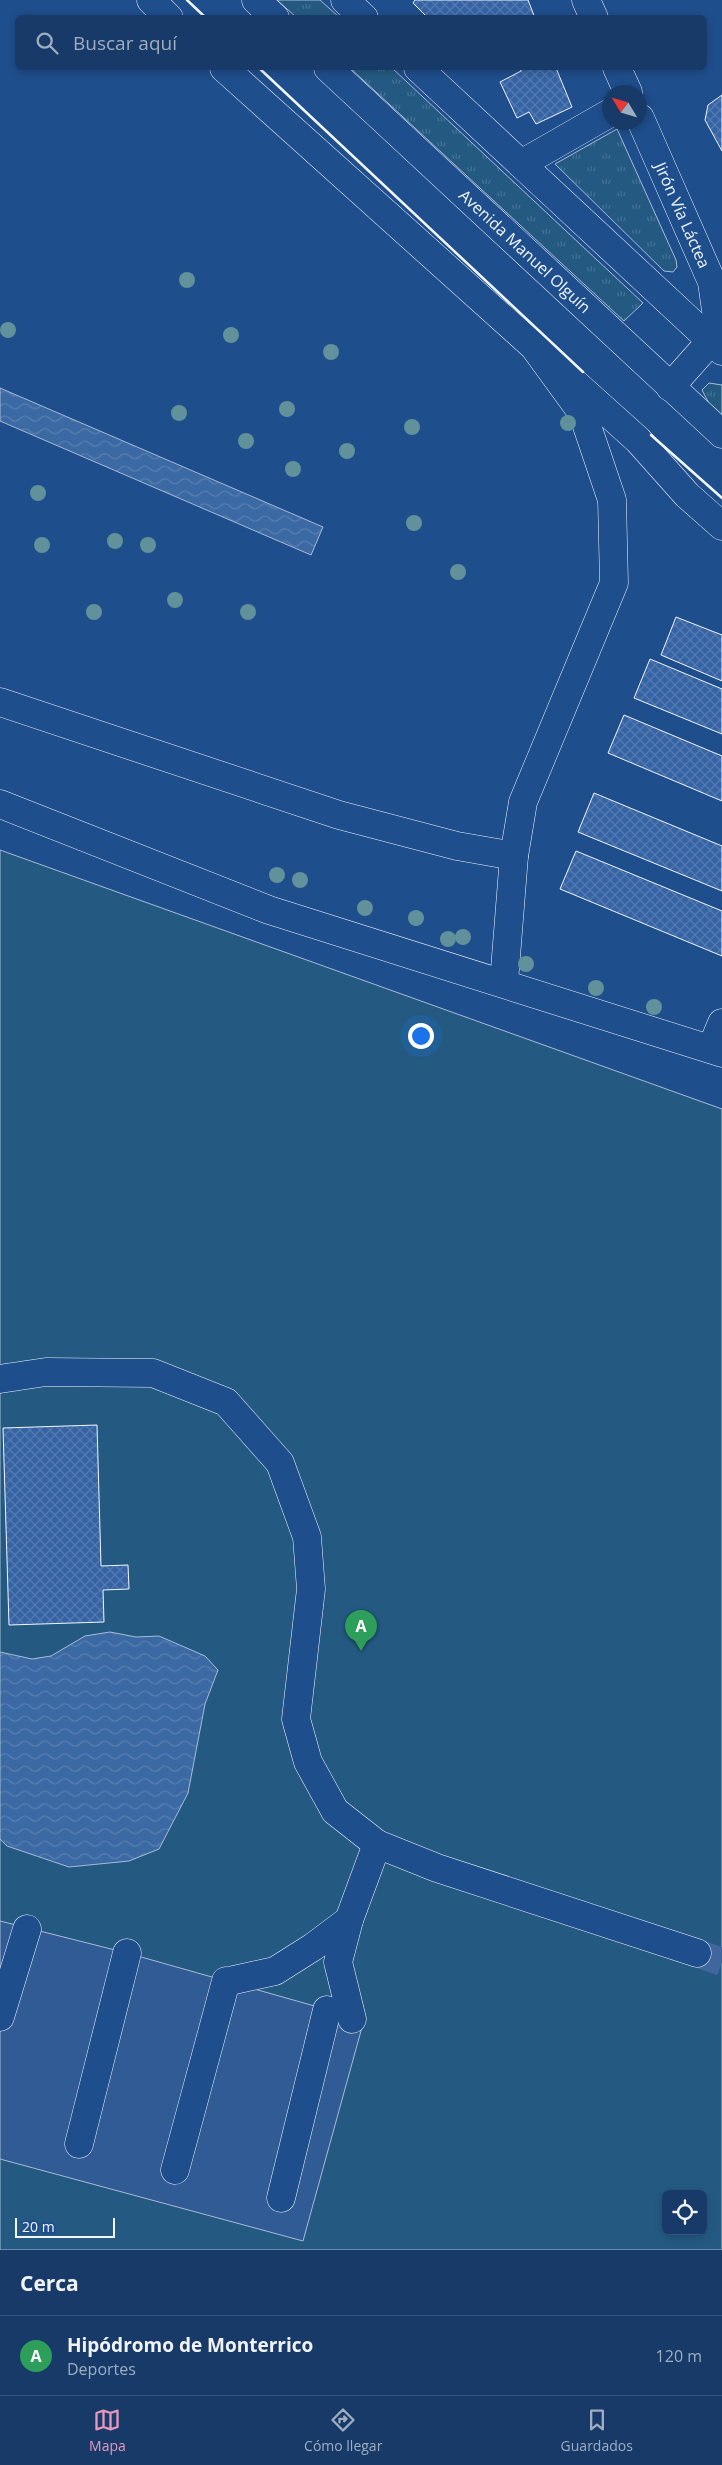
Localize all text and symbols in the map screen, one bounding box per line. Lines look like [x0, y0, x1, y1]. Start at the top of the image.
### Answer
search box [15, 15, 707, 70]
icon: search [33, 29, 61, 57]
text: Buscar aquí [73, 30, 177, 56]
north arrow [602, 85, 647, 130]
street label: Jirón Vía Láctea [649, 157, 716, 272]
street label: Avenida Manuel Olguín [454, 184, 596, 318]
your location [408, 1023, 434, 1049]
pin: A [345, 1610, 377, 1651]
map controls [662, 2190, 707, 2235]
button: locate [662, 2190, 707, 2235]
scale bar [15, 2215, 115, 2238]
text: 20 m [22, 2217, 55, 2236]
text: Cerca [20, 2269, 79, 2297]
text: Hipódromo de Monterrico [67, 2332, 313, 2358]
text: A [30, 2345, 42, 2367]
text: 120 m [656, 2345, 702, 2367]
text: Deportes [67, 2358, 136, 2380]
tab: Mapa [89, 2406, 126, 2455]
tab: Cómo llegar [304, 2406, 382, 2455]
tab: Guardados [561, 2406, 633, 2455]

